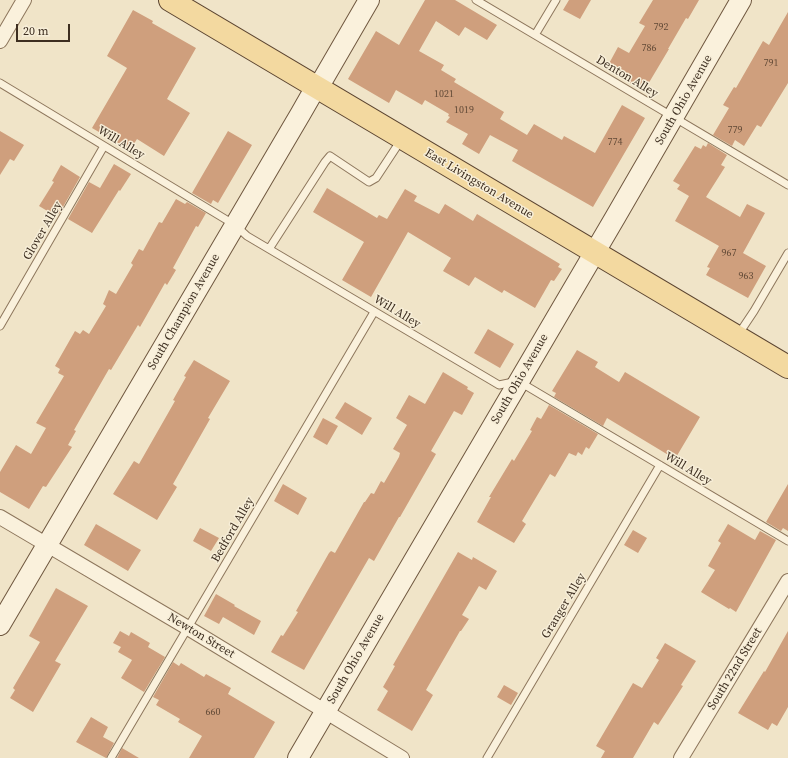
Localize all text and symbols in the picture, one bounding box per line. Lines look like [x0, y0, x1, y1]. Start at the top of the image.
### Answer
scale bar [18, 16, 72, 42]
house number: 792 [654, 21, 668, 33]
text: 20 m [23, 23, 49, 39]
house number: 786 [642, 42, 656, 54]
street label: South Ohio Avenue [652, 52, 716, 148]
street label: Denton Alley [593, 53, 661, 101]
house number: 791 [764, 57, 778, 69]
house number: 1021 [434, 88, 454, 100]
house number: 1019 [454, 104, 474, 116]
street label: Will Alley [95, 123, 147, 163]
house number: 779 [728, 124, 742, 136]
house number: 774 [608, 136, 622, 148]
street label: East Livingston Avenue [422, 146, 536, 222]
street label: Glover Alley [20, 199, 66, 263]
house number: 967 [722, 247, 736, 259]
street label: South Champion Avenue [145, 251, 223, 373]
house number: 963 [739, 270, 753, 282]
street label: Will Alley [371, 292, 423, 332]
street label: South Ohio Avenue [488, 331, 552, 427]
street label: Will Alley [662, 449, 714, 489]
street label: Bedford Alley [209, 495, 257, 565]
street label: Granger Alley [539, 571, 589, 641]
street label: Newton Street [165, 610, 237, 662]
street label: South Ohio Avenue [324, 611, 388, 707]
street label: South 22nd Street [705, 625, 765, 713]
house number: 660 [206, 706, 220, 718]

